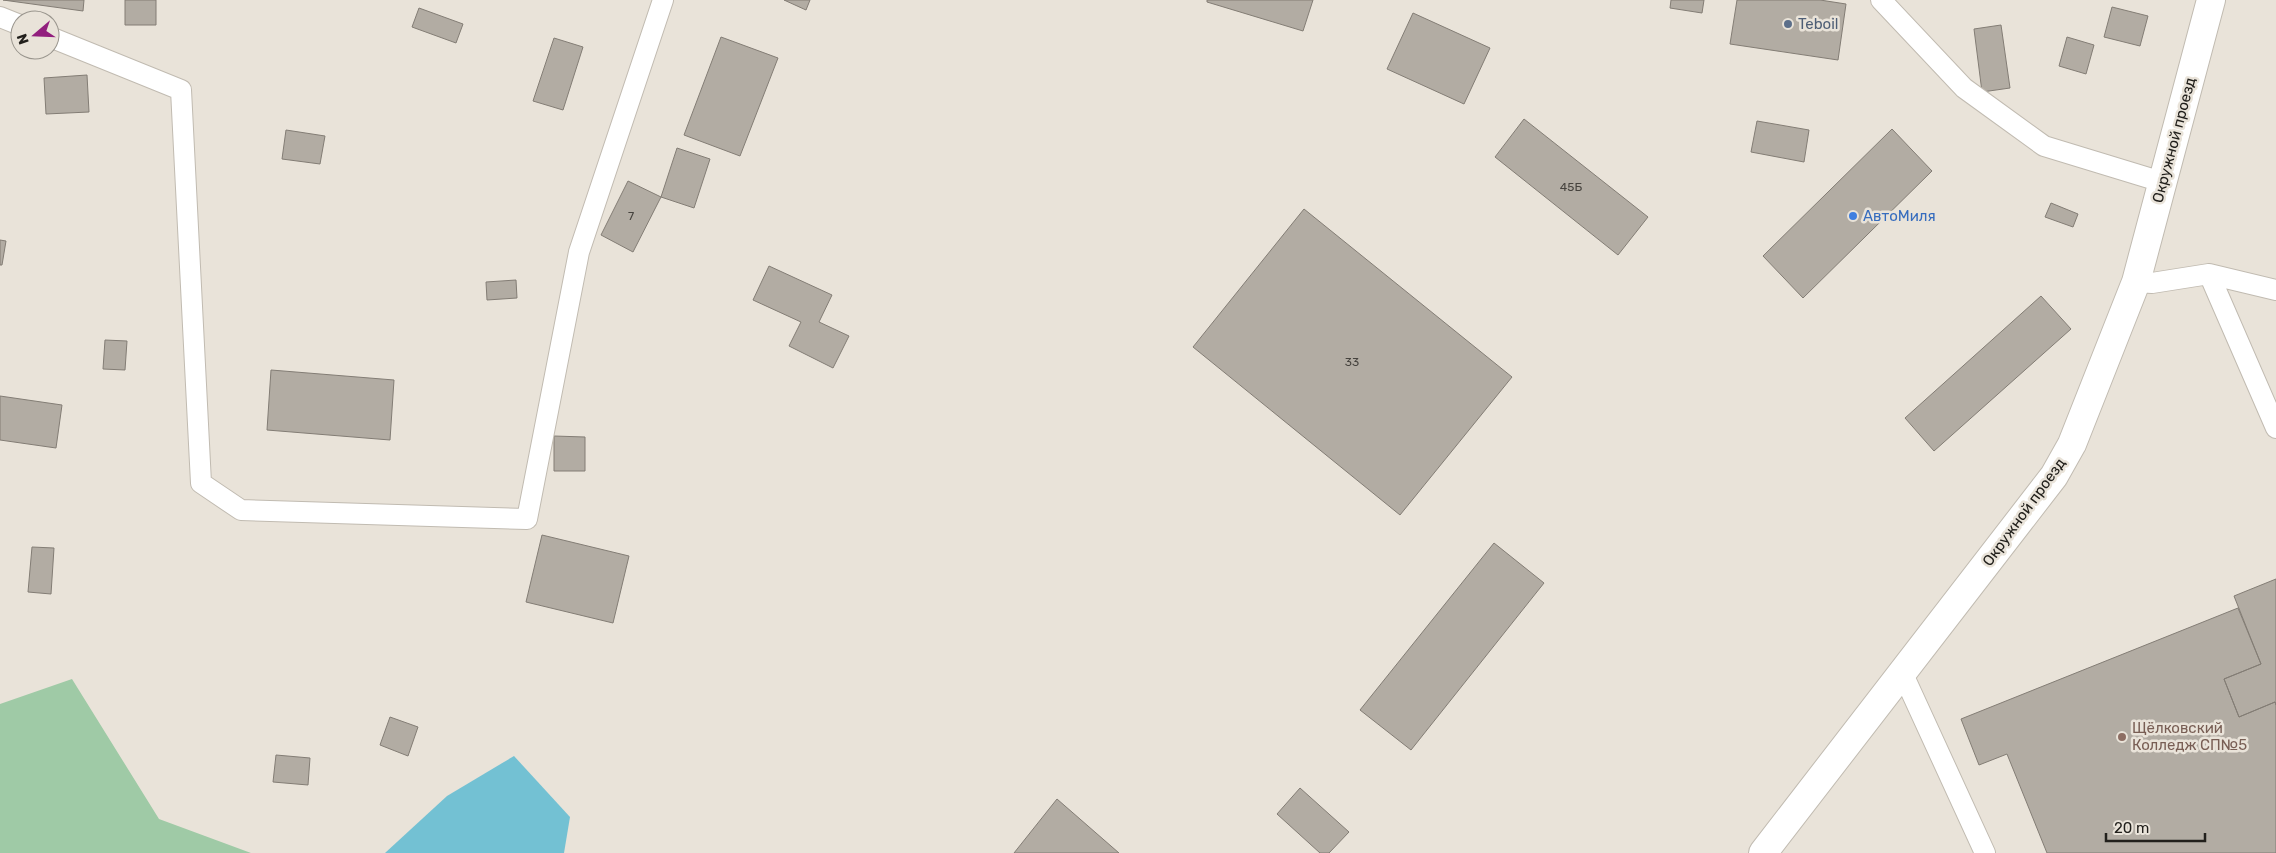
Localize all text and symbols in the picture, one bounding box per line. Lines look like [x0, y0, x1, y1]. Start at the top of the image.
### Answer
north arrow [10, 10, 60, 60]
place label: Teboil [1798, 15, 1838, 33]
marker: Teboil [1782, 18, 1794, 30]
text: N [14, 32, 33, 47]
street label: Окружной проезд [2149, 75, 2199, 205]
house number: 45Б [1560, 180, 1582, 194]
place label: АвтоМиля [1863, 207, 1936, 225]
house number: 7 [628, 209, 634, 223]
marker: АвтоМиля [1847, 210, 1859, 222]
house number: 33 [1345, 355, 1359, 369]
street label: Окружной проезд [1979, 454, 2069, 570]
place label: Щёлковский Колледж СП№5 [2132, 719, 2247, 754]
marker: Щёлковский Колледж СП№5 [2116, 731, 2128, 743]
scale bar [2106, 810, 2205, 842]
text: 20 m [2114, 819, 2149, 837]

